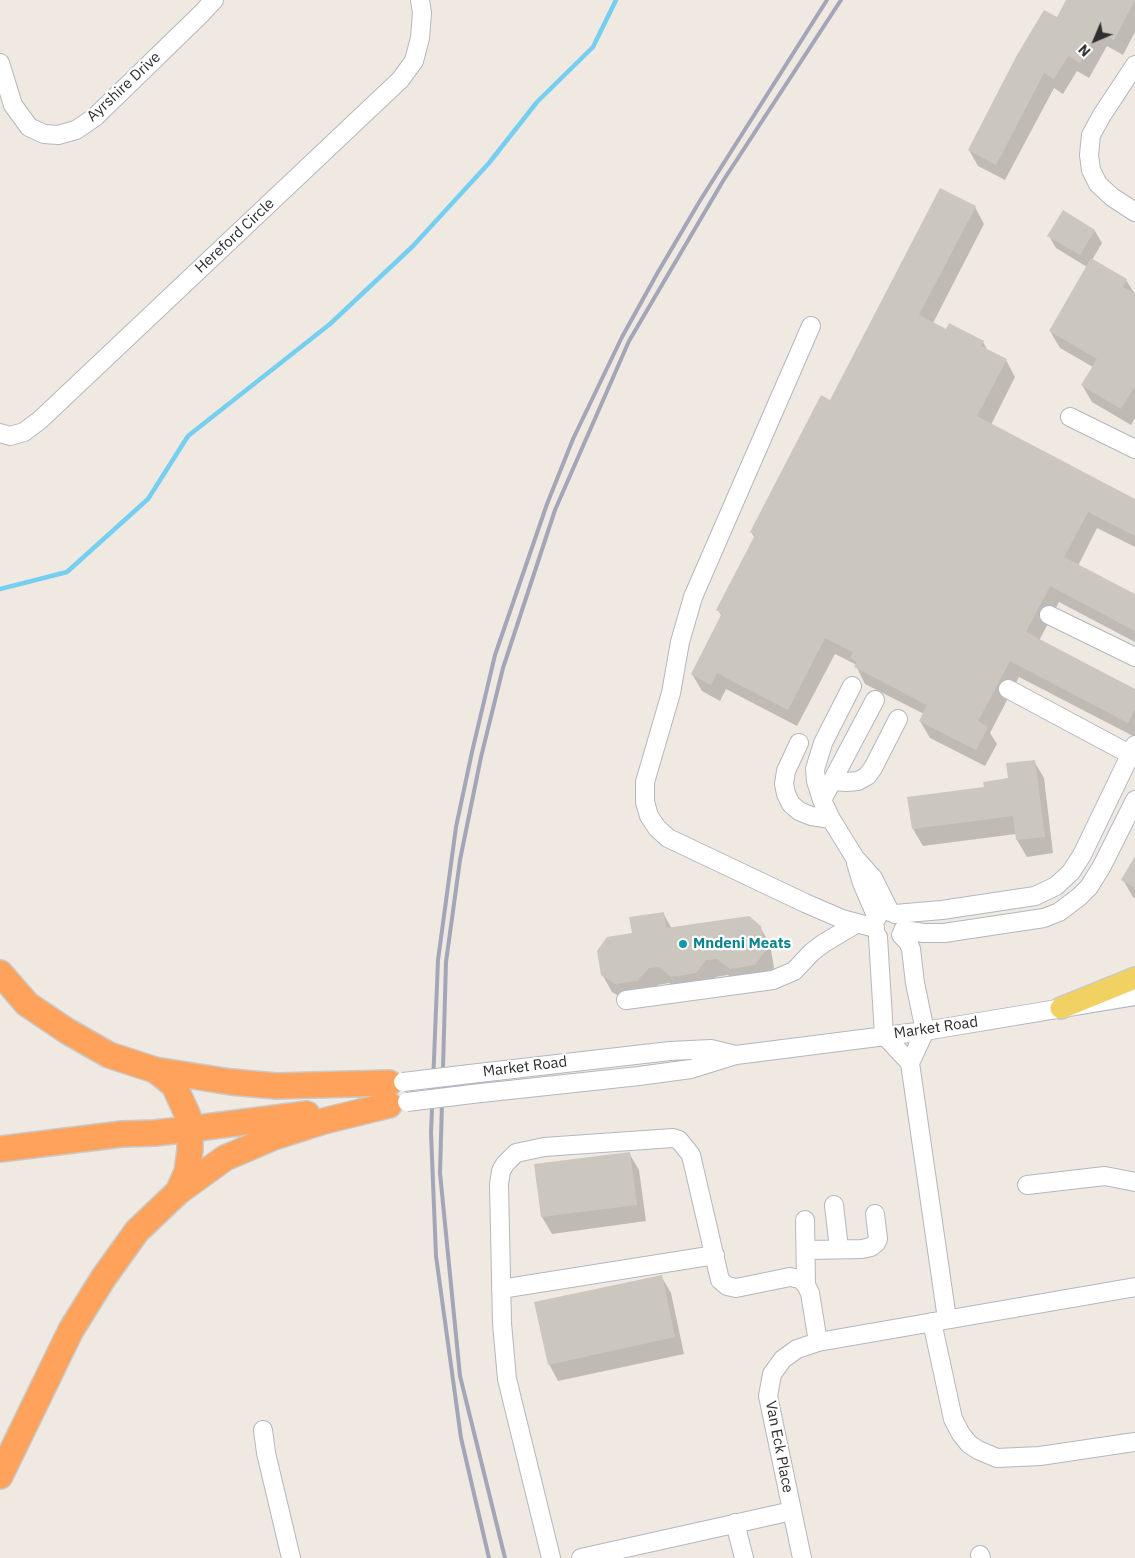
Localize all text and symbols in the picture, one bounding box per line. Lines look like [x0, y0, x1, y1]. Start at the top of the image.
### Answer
north arrow [1070, 15, 1120, 65]
text: N [1074, 41, 1094, 61]
street label: Ayrshire Drive [83, 48, 165, 126]
street label: Hereford Circle [192, 195, 278, 277]
place label: Mndeni Meats [693, 935, 791, 953]
marker: Mndeni Meats [677, 938, 689, 950]
street label: Market Road [893, 1013, 979, 1043]
street label: Market Road [482, 1053, 568, 1081]
street label: Van Eck Place [761, 1400, 797, 1494]

